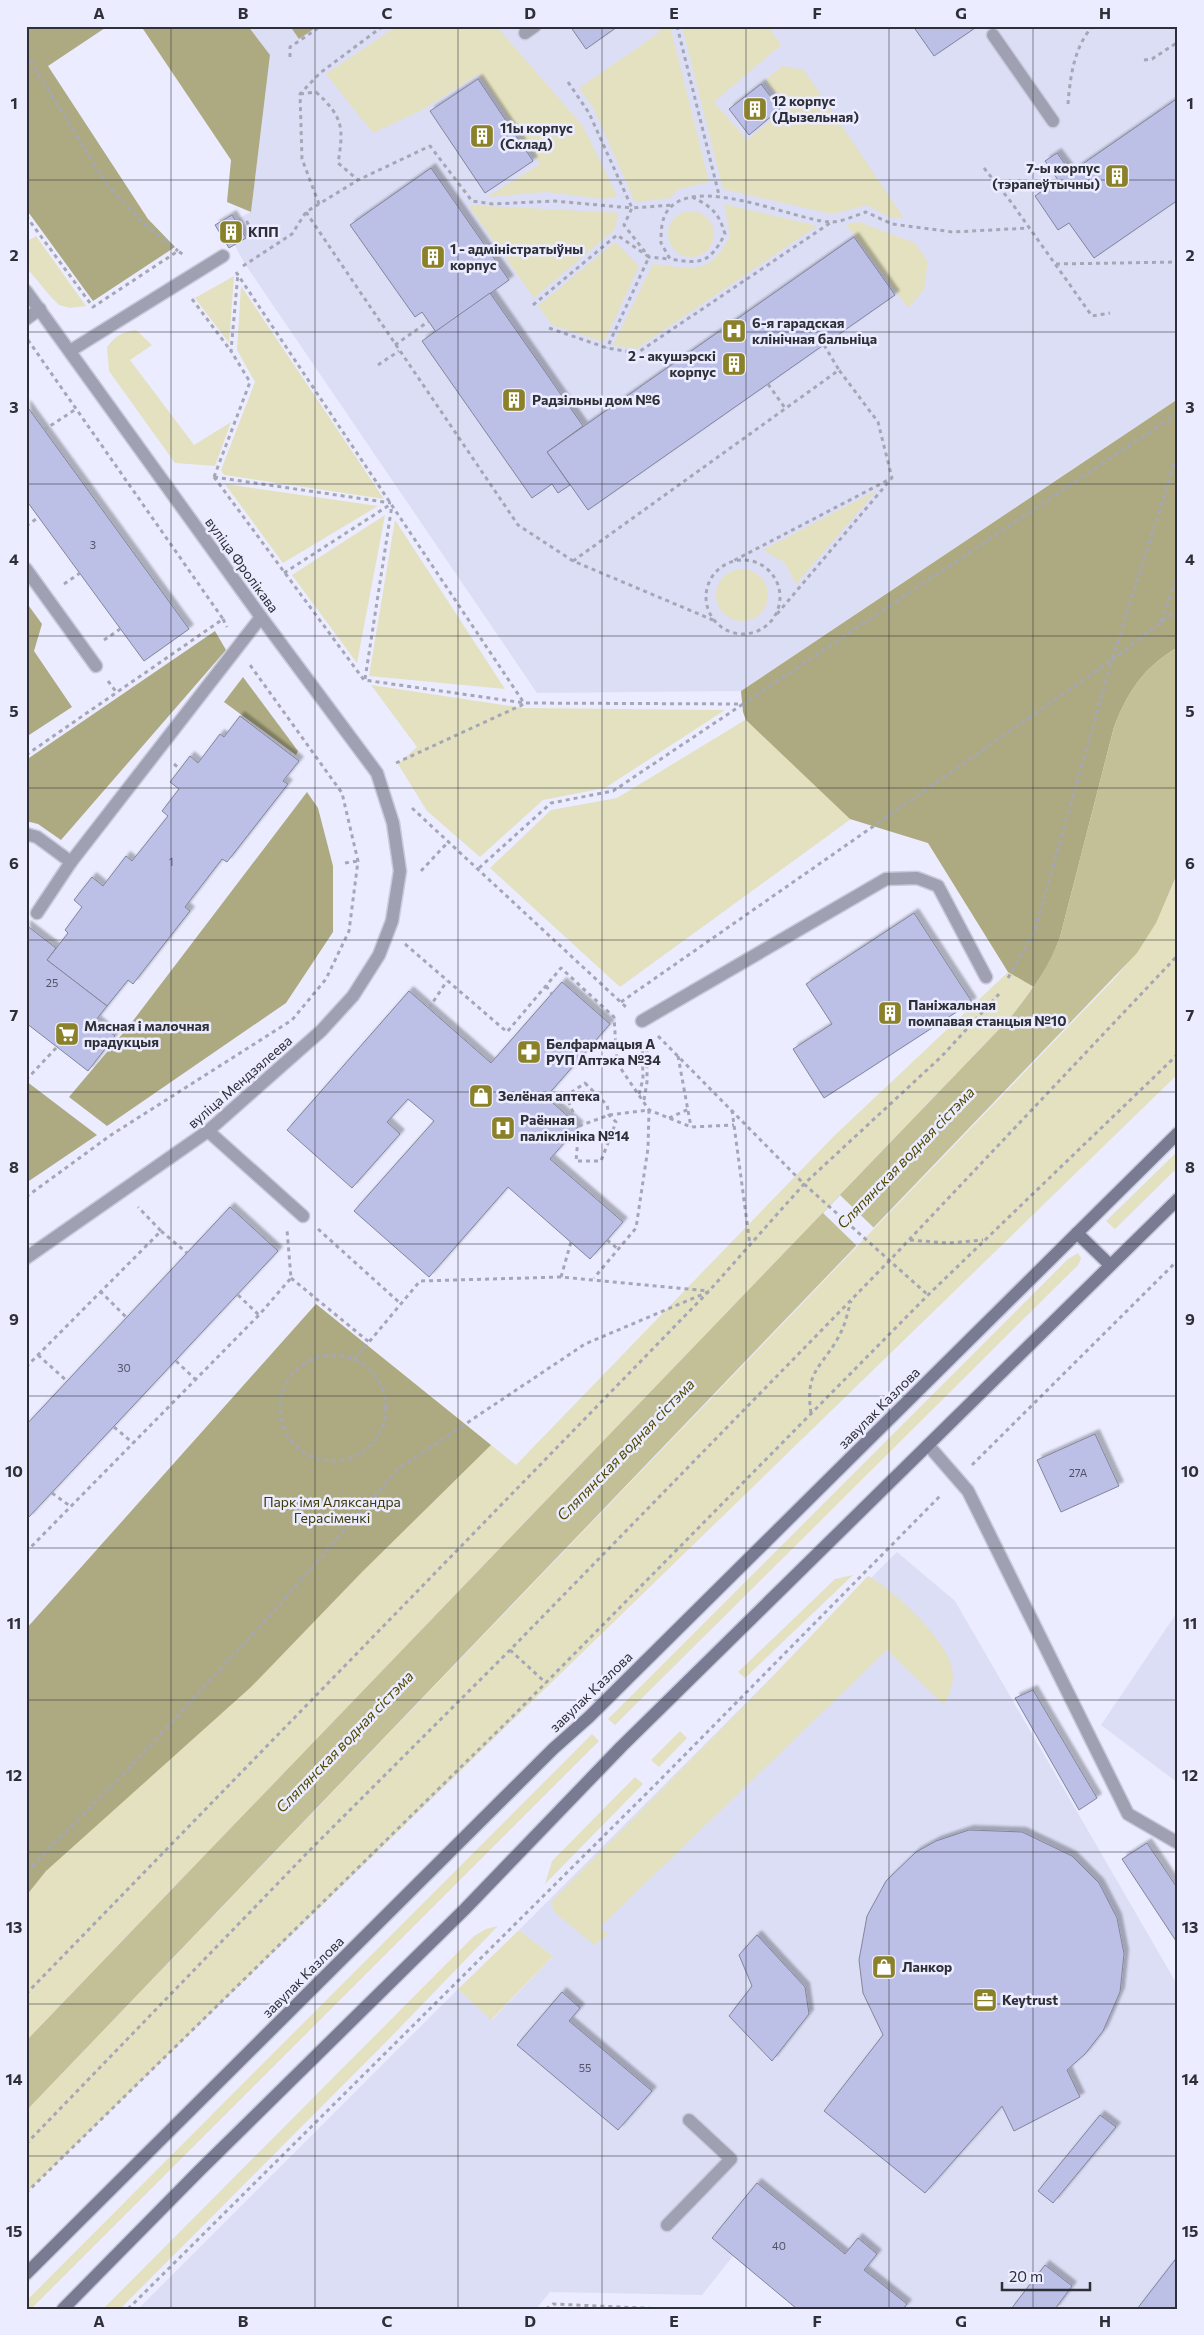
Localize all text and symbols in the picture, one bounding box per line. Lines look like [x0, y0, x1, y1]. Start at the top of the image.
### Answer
text: A [93, 3, 105, 22]
text: B [238, 3, 249, 22]
text: C [382, 3, 393, 22]
text: D [524, 3, 536, 22]
text: E [669, 3, 679, 22]
text: F [812, 3, 822, 22]
text: G [955, 3, 967, 22]
text: H [1099, 3, 1111, 22]
place label: 12 корпус (Дызельная) [772, 92, 859, 125]
text: 1 [10, 93, 18, 112]
text: 1 [1186, 93, 1194, 112]
building icon: 12 корпус (Дызельная) [742, 96, 768, 122]
place label: 11ы корпус (Склад) [500, 119, 573, 152]
building icon: 11ы корпус (Склад) [469, 123, 495, 149]
place label: 7-ы корпус (тэрапеўтычны) [992, 159, 1100, 192]
building icon: 7-ы корпус (тэрапеўтычны) [1104, 163, 1130, 189]
building icon: КПП [218, 219, 244, 245]
place label: КПП [248, 223, 279, 240]
place label: 1 - адміністратыўны корпус [450, 240, 583, 273]
building icon: 1 - адміністратыўны корпус [420, 244, 446, 270]
text: 2 [9, 245, 19, 264]
text: 2 [1185, 245, 1195, 264]
place label: 6-я гарадская клінічная бальніца [752, 314, 877, 347]
hospital icon: 6-я гарадская клінічная бальніца [721, 318, 747, 344]
place label: 2 - акушэрскі корпус [628, 347, 716, 380]
building icon: 2 - акушэрскі корпус [721, 351, 747, 377]
building icon: Радзільны дом №6 [501, 387, 527, 413]
place label: Радзільны дом №6 [532, 391, 661, 408]
text: 3 [9, 397, 19, 416]
text: 3 [1185, 397, 1195, 416]
street label: вуліца Фролікава [202, 514, 283, 616]
house number: 3 [90, 538, 96, 551]
text: 4 [9, 549, 19, 568]
text: 4 [1185, 549, 1195, 568]
text: 5 [9, 701, 19, 720]
text: 5 [1185, 701, 1195, 720]
text: 6 [9, 853, 19, 872]
text: 6 [1185, 853, 1195, 872]
house number: 1 [169, 855, 173, 868]
house number: 25 [46, 976, 58, 989]
place label: Паніжальная помпавая станцыя №10 [908, 996, 1067, 1029]
building icon: Паніжальная помпавая станцыя №10 [877, 1000, 903, 1026]
text: 7 [10, 1005, 19, 1024]
text: 7 [1186, 1005, 1195, 1024]
place label: Мясная і малочная прадукцыя [84, 1017, 210, 1050]
supermarket icon: Мясная і малочная прадукцыя [54, 1021, 80, 1047]
street label: вуліца Мендзялеева [184, 1032, 295, 1132]
place label: Белфармацыя А РУП Аптэка №34 [546, 1035, 661, 1068]
pharmacy icon: Белфармацыя А РУП Аптэка №34 [516, 1039, 542, 1065]
shop icon: Зелёная аптека [468, 1083, 494, 1109]
water label: Сляпянская водная сістэма [833, 1083, 978, 1232]
place label: Зелёная аптека [498, 1087, 600, 1104]
place label: Раённая паліклініка №14 [520, 1111, 630, 1144]
hospital icon: Раённая паліклініка №14 [490, 1115, 516, 1141]
text: 8 [9, 1157, 19, 1176]
text: 8 [1185, 1157, 1195, 1176]
text: 9 [9, 1309, 19, 1328]
text: 9 [1185, 1309, 1195, 1328]
house number: 30 [117, 1361, 131, 1374]
street label: завулак Казлова [834, 1363, 923, 1452]
water label: Сляпянская водная сістэма [553, 1375, 698, 1524]
text: 10 [5, 1461, 23, 1480]
text: 10 [1181, 1461, 1199, 1480]
house number: 27А [1069, 1466, 1088, 1479]
park label: Парк імя Аляксандра Герасіменкі [263, 1493, 401, 1526]
text: 11 [7, 1613, 21, 1632]
text: 11 [1183, 1613, 1197, 1632]
street label: завулак Казлова [546, 1648, 636, 1735]
water label: Сляпянская водная сістэма [272, 1667, 417, 1816]
text: 12 [6, 1765, 22, 1784]
text: 12 [1182, 1765, 1198, 1784]
text: 13 [6, 1917, 22, 1936]
text: 13 [1182, 1917, 1198, 1936]
street label: завулак Казлова [258, 1932, 347, 2021]
shop icon: Ланкор [871, 1954, 897, 1980]
place label: Ланкор [902, 1958, 952, 1975]
office icon: Keytrust [972, 1987, 998, 2013]
place label: Keytrust [1002, 1991, 1058, 2008]
house number: 55 [579, 2061, 591, 2074]
text: 14 [5, 2069, 23, 2088]
text: 14 [1181, 2069, 1199, 2088]
text: 15 [6, 2221, 22, 2240]
text: 15 [1182, 2221, 1198, 2240]
house number: 40 [772, 2239, 786, 2252]
scale bar [1002, 2260, 1089, 2292]
text: 20 m [1009, 2267, 1043, 2285]
text: A [93, 2311, 105, 2330]
text: B [238, 2311, 249, 2330]
text: C [382, 2311, 393, 2330]
text: D [524, 2311, 536, 2330]
text: E [669, 2311, 679, 2330]
text: F [812, 2311, 822, 2330]
text: G [955, 2311, 967, 2330]
text: H [1099, 2311, 1111, 2330]

